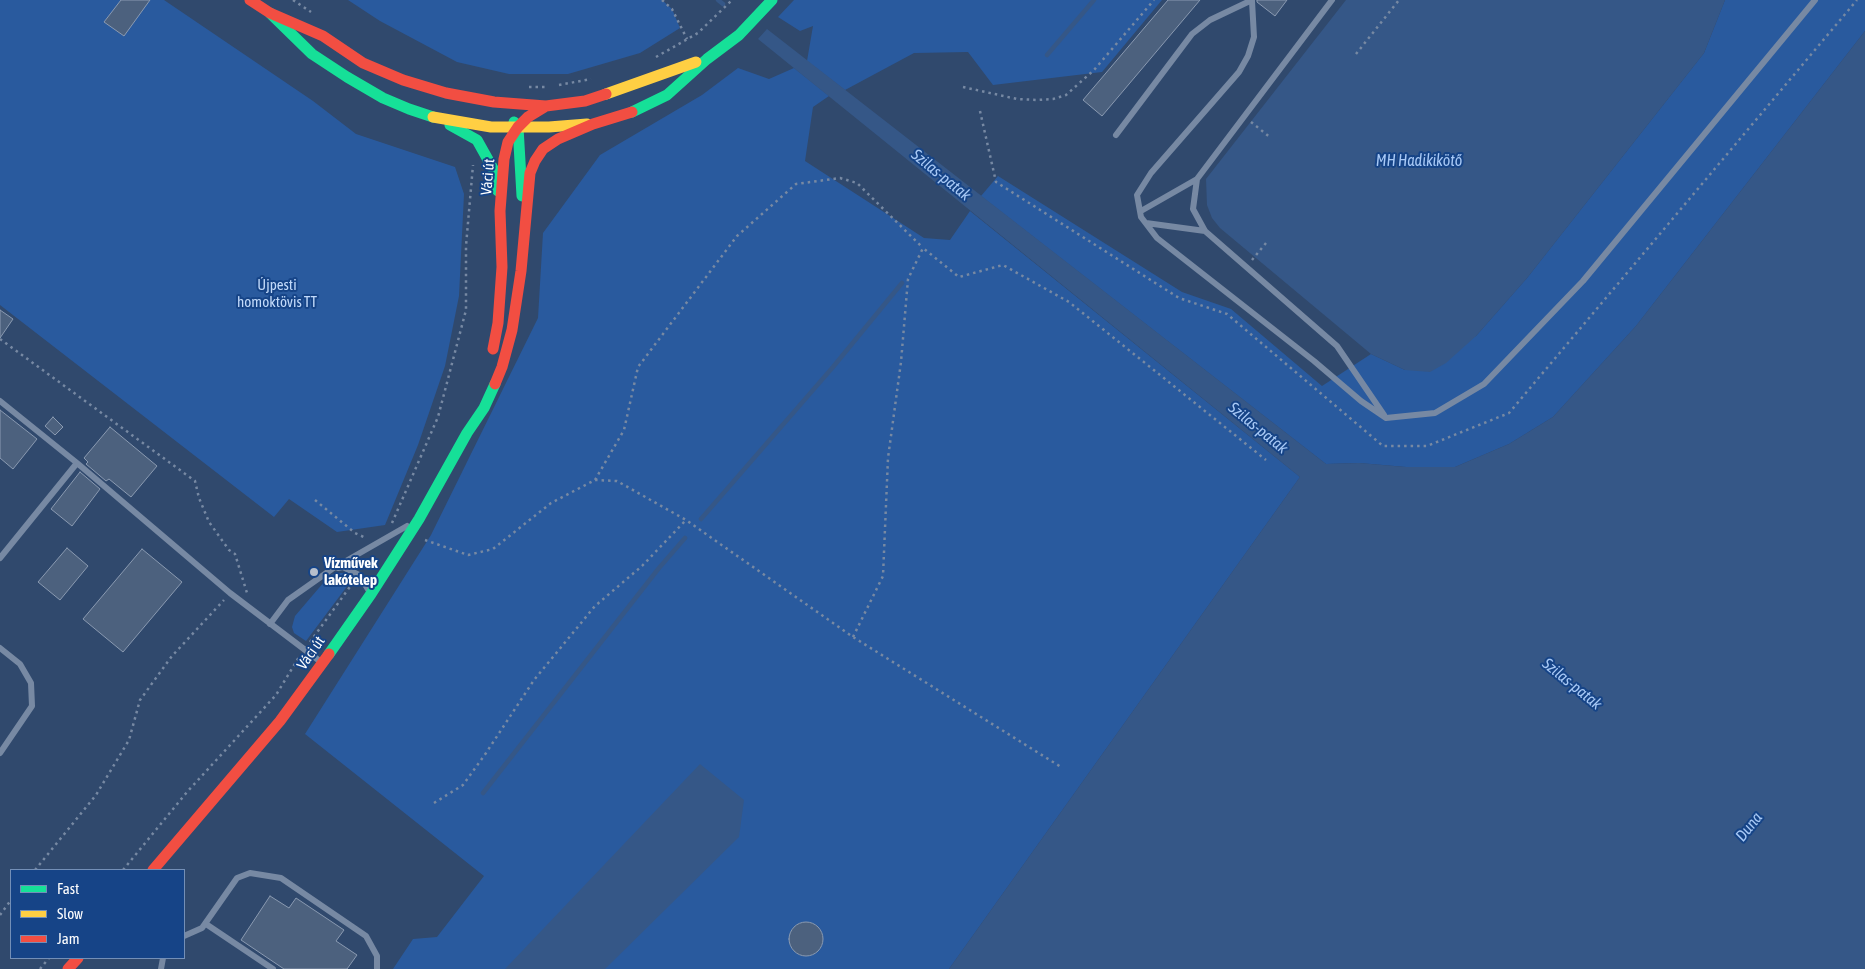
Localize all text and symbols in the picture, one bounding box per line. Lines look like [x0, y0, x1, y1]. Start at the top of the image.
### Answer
water label: Szilas-patak [907, 145, 975, 205]
water label: MH Hadikikötő [1376, 151, 1462, 171]
street label: Váci út [477, 158, 499, 196]
park label: Újpesti homoktövis TT [237, 276, 317, 311]
water label: Szilas-patak [1224, 398, 1292, 458]
place label: Vízművek lakótelep [324, 554, 378, 589]
marker: Vízművek lakótelep [308, 566, 320, 578]
street label: Váci út [293, 633, 329, 673]
water label: Szilas-patak [1538, 654, 1606, 714]
water label: Duna [1732, 809, 1766, 845]
legend [10, 869, 185, 959]
text: Fast [57, 880, 79, 897]
text: Slow [57, 905, 83, 922]
text: Jam [57, 930, 80, 947]

